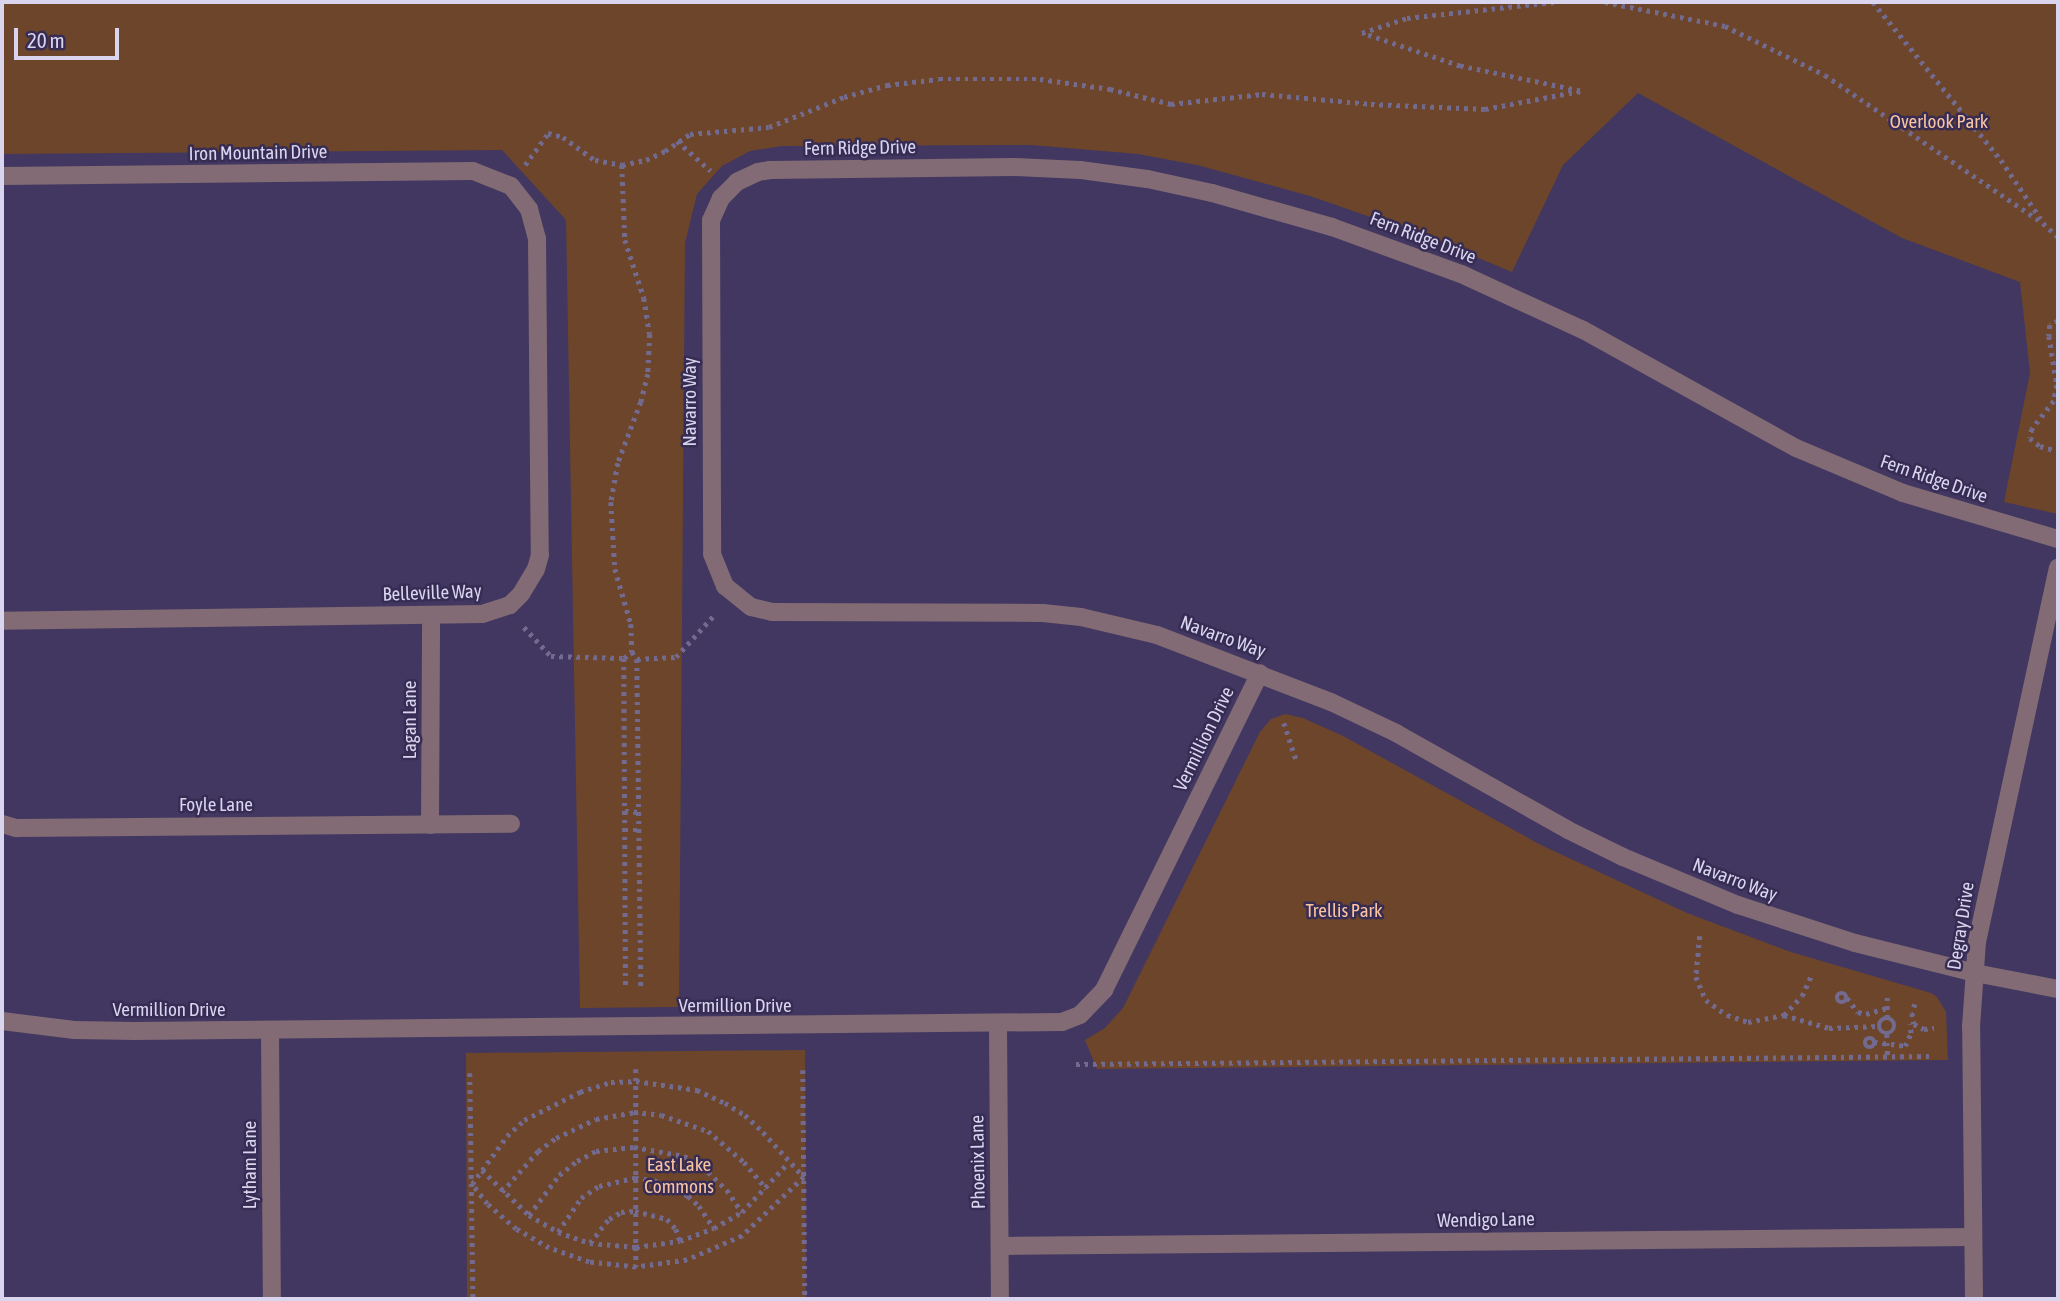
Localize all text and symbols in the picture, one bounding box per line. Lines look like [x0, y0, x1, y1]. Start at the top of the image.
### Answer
scale bar [18, 14, 122, 58]
text: 20 m [27, 28, 65, 52]
park label: Overlook Park [1890, 111, 1988, 133]
street label: Fern Ridge Drive [804, 136, 916, 160]
street label: Iron Mountain Drive [188, 140, 328, 166]
street label: Fern Ridge Drive [1367, 207, 1479, 269]
street label: Navarro Way [679, 357, 701, 447]
street label: Fern Ridge Drive [1877, 450, 1991, 508]
street label: Belleville Way [382, 580, 482, 606]
street label: Navarro Way [1177, 611, 1269, 663]
street label: Lagan Lane [399, 681, 421, 759]
street label: Vermillion Drive [1169, 683, 1239, 795]
street label: Foyle Lane [179, 794, 253, 816]
street label: Navarro Way [1689, 853, 1781, 907]
street label: Degray Drive [1943, 880, 1979, 972]
park label: Trellis Park [1306, 900, 1382, 922]
street label: Vermillion Drive [678, 995, 792, 1017]
street label: Vermillion Drive [112, 999, 226, 1021]
street label: Phoenix Lane [966, 1115, 990, 1209]
street label: Lytham Lane [239, 1121, 261, 1209]
park label: East Lake Commons [644, 1154, 714, 1198]
street label: Wendigo Lane [1437, 1208, 1535, 1232]

